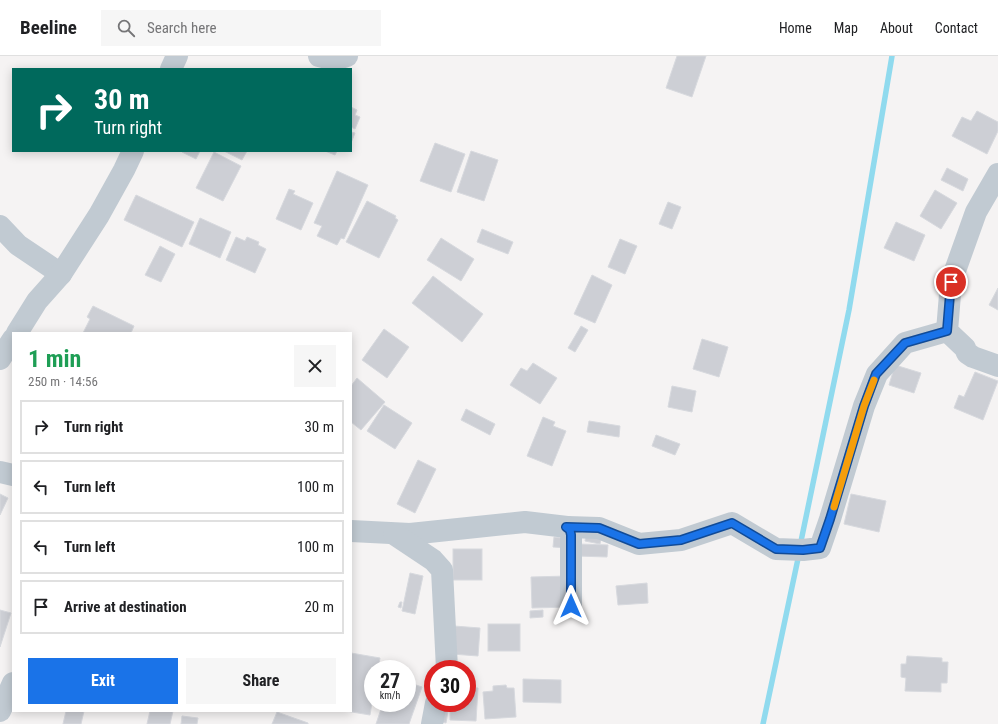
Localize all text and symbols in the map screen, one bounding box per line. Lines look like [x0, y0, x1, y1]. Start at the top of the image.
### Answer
search box [101, 10, 381, 46]
text: Beeline [20, 16, 77, 39]
icon: search [115, 17, 137, 39]
text: Search here [147, 19, 217, 37]
text: Home [779, 20, 812, 36]
text: Map [834, 20, 858, 36]
text: About [880, 20, 913, 36]
text: Contact [935, 20, 978, 36]
text: 30 m [94, 83, 150, 116]
icon: right [28, 84, 80, 136]
text: Turn right [94, 117, 162, 138]
pin [934, 265, 968, 299]
icon: arrive [940, 271, 962, 293]
text: 1 min [28, 345, 81, 373]
button: close [294, 345, 336, 387]
text: 250 m · 14:56 [28, 374, 98, 389]
icon: right [30, 416, 52, 438]
text: Turn right [64, 418, 123, 436]
text: 30 m [304, 418, 334, 436]
icon: left [30, 476, 52, 498]
text: Turn left [64, 478, 115, 496]
text: 100 m [297, 478, 334, 496]
icon: left [30, 536, 52, 558]
text: Turn left [64, 538, 115, 556]
text: 100 m [297, 538, 334, 556]
position arrow [550, 585, 592, 627]
icon: arrive [30, 596, 52, 618]
text: Arrive at destination [64, 598, 187, 616]
text: 20 m [304, 598, 334, 616]
button: Exit [28, 658, 178, 704]
button: Share [186, 658, 336, 704]
speed limit sign: 30 [424, 660, 476, 712]
text: 27 [380, 669, 400, 693]
text: km/h [380, 690, 400, 701]

